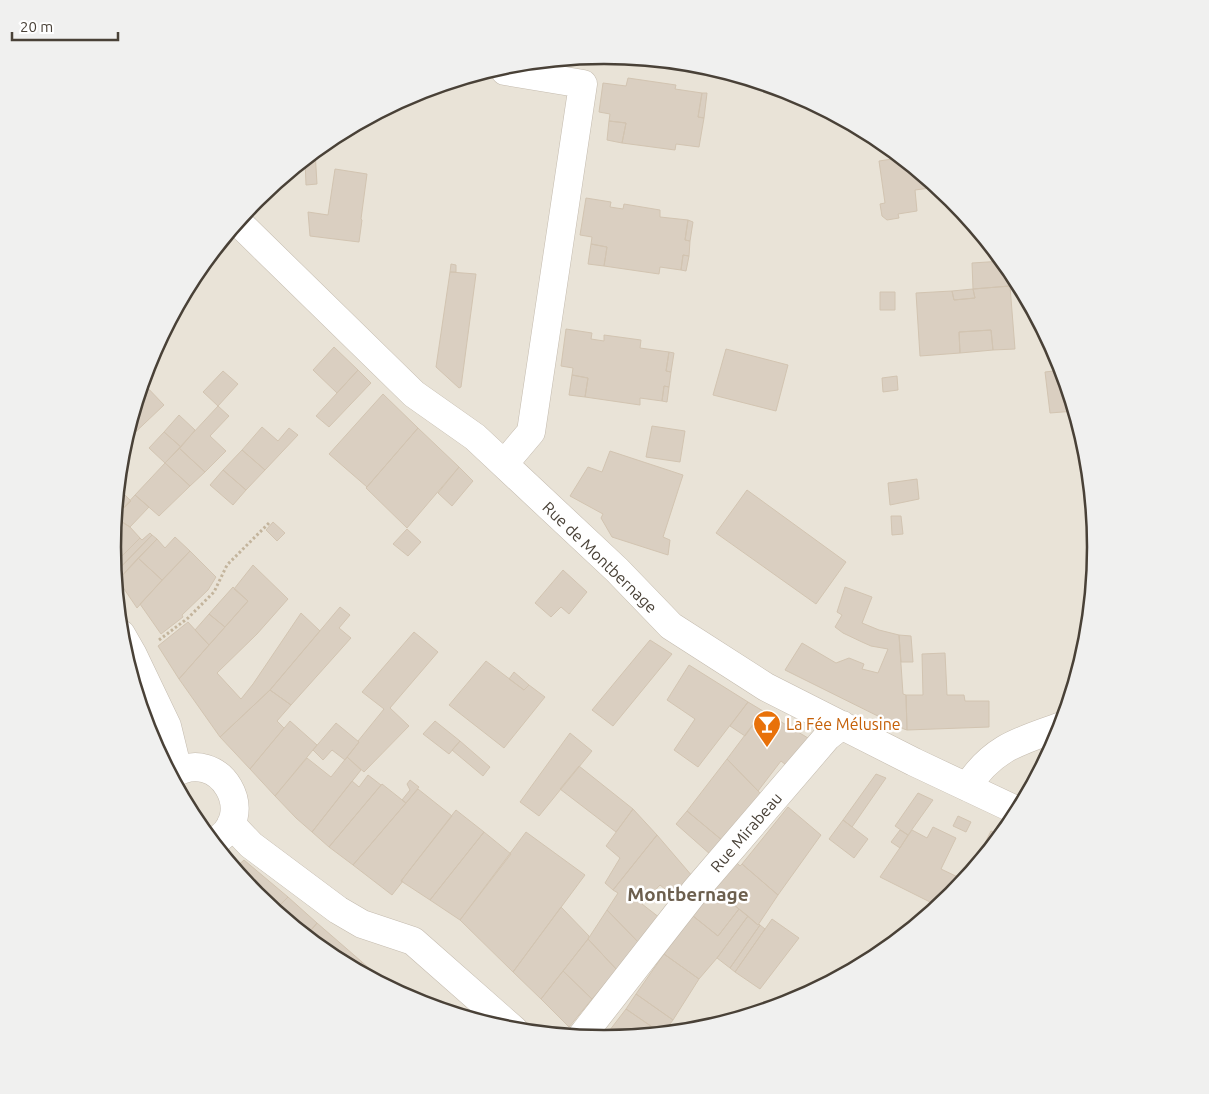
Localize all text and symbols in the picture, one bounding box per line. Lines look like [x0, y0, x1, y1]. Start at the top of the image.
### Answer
scale bar [12, 10, 119, 42]
text: 20 m [20, 18, 53, 35]
street label: Rue de Montbernage [539, 498, 661, 616]
bar icon: La Fée Mélusine [752, 709, 782, 748]
place label: La Fée Mélusine [786, 715, 901, 733]
street label: Rue Mirabeau [707, 789, 785, 875]
district label: Montbernage [627, 883, 749, 905]

